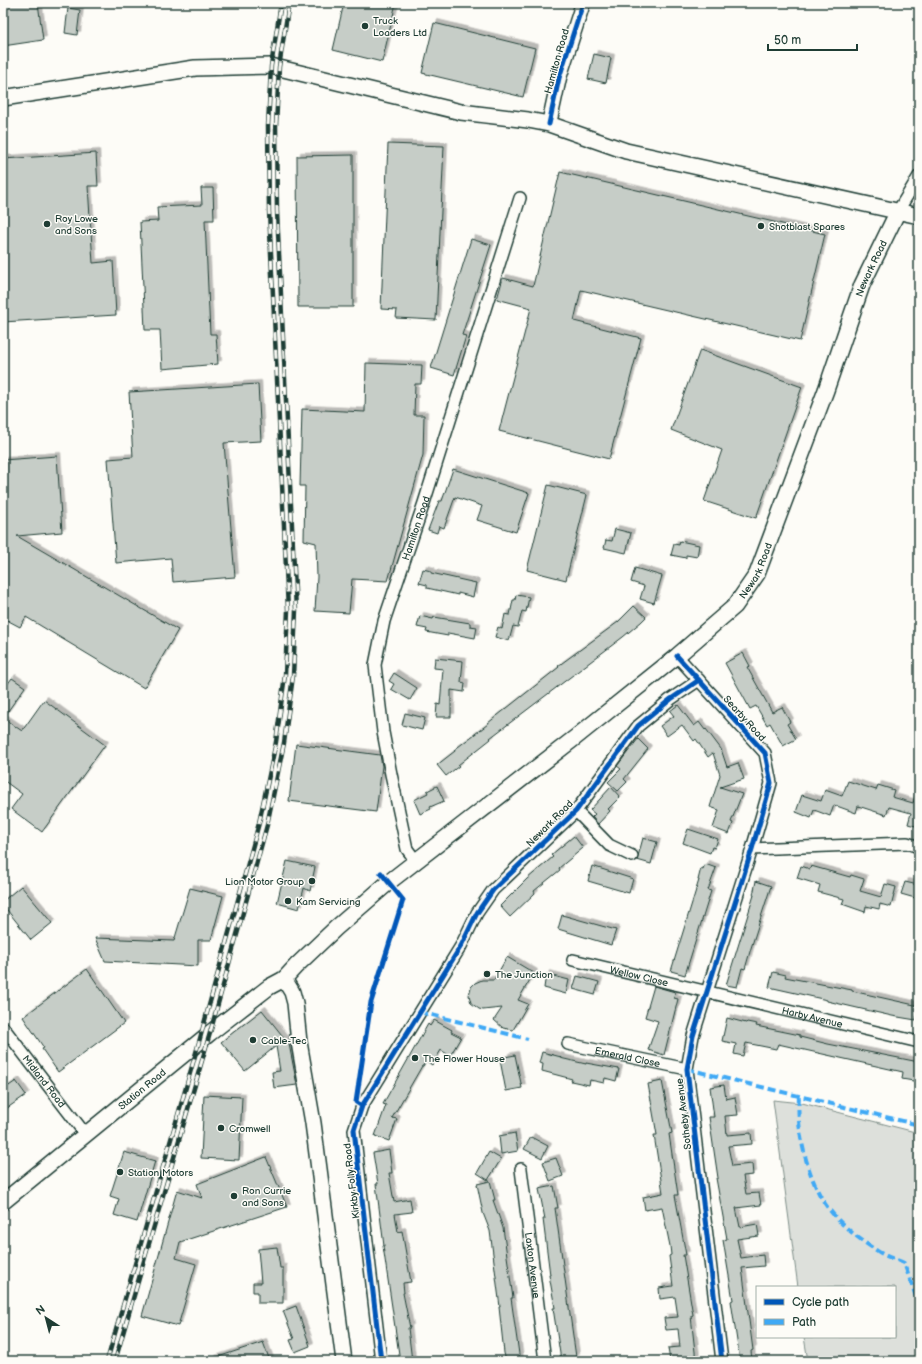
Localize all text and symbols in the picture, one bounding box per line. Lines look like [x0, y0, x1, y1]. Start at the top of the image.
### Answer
place label: Truck Loaders Ltd [373, 15, 427, 39]
marker: Truck Loaders Ltd [360, 21, 370, 31]
scale bar [768, 26, 857, 52]
street label: Hamilton Road [542, 27, 572, 95]
text: 50 m [774, 33, 801, 48]
place label: Roy Lowe and Sons [55, 213, 98, 237]
marker: Roy Lowe and Sons [42, 219, 52, 229]
marker: Shotblast Spares [756, 221, 766, 231]
place label: Shotblast Spares [769, 221, 845, 233]
street label: Newark Road [853, 238, 890, 298]
street label: Hamilton Road [400, 495, 433, 562]
street label: Newark Road [737, 541, 775, 601]
street label: Searby Road [721, 693, 768, 744]
street label: Newark Road [524, 798, 576, 850]
place label: Lion Motor Group [225, 876, 304, 888]
marker: Lion Motor Group [307, 876, 317, 886]
marker: Kam Servicing [283, 896, 293, 906]
place label: Kam Servicing [296, 896, 361, 908]
street label: Wellow Close [608, 964, 669, 989]
marker: The Junction [482, 969, 492, 979]
place label: The Junction [495, 969, 553, 981]
street label: Harby Avenue [780, 1005, 844, 1031]
marker: Cable-Tec [248, 1035, 258, 1045]
place label: Cable-Tec [261, 1035, 307, 1047]
street label: Emerald Close [594, 1045, 661, 1070]
street label: Midland Road [20, 1053, 68, 1110]
marker: The Flower House [410, 1053, 420, 1063]
place label: The Flower House [423, 1053, 505, 1065]
street label: Station Road [116, 1066, 169, 1113]
street label: Sotheby Avenue [674, 1077, 694, 1150]
marker: Cromwell [216, 1123, 226, 1133]
place label: Cromwell [229, 1123, 270, 1135]
street label: Kirkby Folly Road [341, 1142, 363, 1219]
marker: Station Motors [115, 1167, 125, 1177]
place label: Station Motors [128, 1167, 193, 1179]
place label: Ron Currie and Sons [242, 1185, 291, 1209]
marker: Ron Currie and Sons [229, 1191, 239, 1201]
street label: Laxton Avenue [522, 1232, 542, 1299]
legend [756, 1286, 896, 1338]
text: Cycle path [792, 1295, 849, 1310]
north arrow [26, 1298, 66, 1338]
text: N [33, 1303, 48, 1318]
text: Path [792, 1315, 817, 1330]

